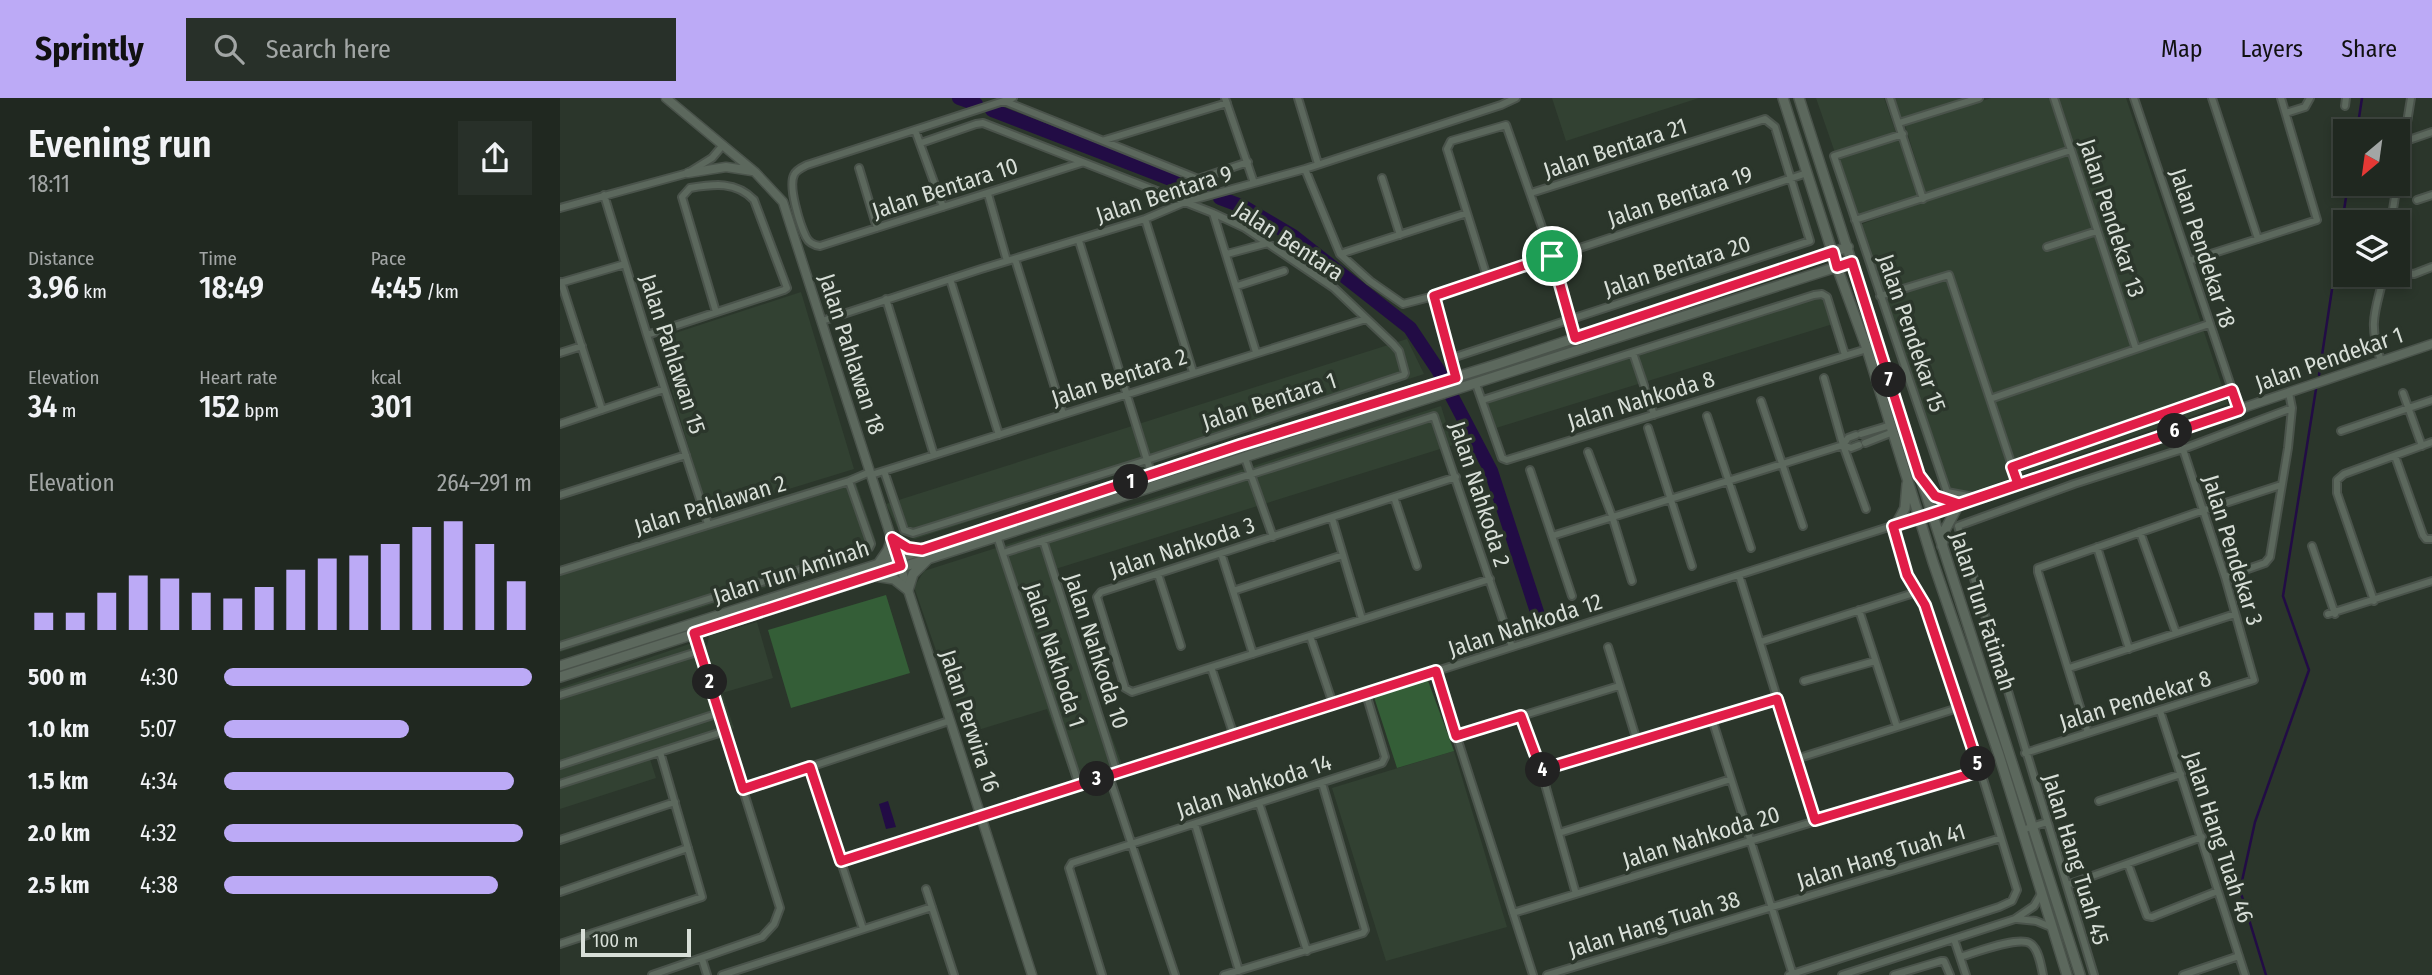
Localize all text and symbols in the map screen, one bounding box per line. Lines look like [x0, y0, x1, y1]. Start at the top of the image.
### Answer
search box [186, 18, 676, 81]
text: Sprintly [35, 29, 144, 69]
icon: search [210, 30, 248, 68]
text: Search here [266, 34, 391, 65]
text: Map [2161, 35, 2203, 63]
text: Layers [2241, 35, 2303, 63]
text: Share [2341, 35, 2397, 63]
street label: Jalan Bentara 21 [1540, 112, 1690, 184]
north arrow [2333, 119, 2410, 196]
map controls [2333, 119, 2410, 287]
text: Evening run [28, 121, 212, 167]
button: share [458, 121, 532, 195]
street label: Jalan Pendekar 13 [2073, 135, 2151, 301]
street label: Jalan Bentara 10 [869, 151, 1021, 225]
street label: Jalan Bentara 9 [1092, 159, 1236, 229]
street label: Jalan Bentara 19 [1604, 159, 1756, 233]
street label: Jalan Pendekar 18 [2164, 165, 2242, 331]
text: 18:11 [28, 170, 70, 198]
street label: Jalan Bentara [1229, 195, 1349, 287]
button: layers [2333, 210, 2410, 287]
pin [1522, 226, 1582, 286]
street label: Jalan Bentara 20 [1600, 229, 1754, 303]
icon: arrive [1533, 237, 1571, 275]
text: Distance [28, 247, 95, 270]
text: Time [199, 247, 237, 270]
text: Pace [371, 247, 406, 270]
street label: Jalan Pendekar 15 [1872, 250, 1952, 416]
text: 3.96 [28, 270, 79, 306]
text: 18:49 [199, 270, 264, 306]
text: 4:45 [371, 270, 422, 306]
street label: Jalan Pahlawan 15 [634, 270, 712, 438]
street label: Jalan Pahlawan 18 [813, 270, 891, 438]
text: km [79, 280, 107, 303]
text: /km [422, 280, 459, 303]
street label: Jalan Pendekar 1 [2251, 321, 2407, 397]
street label: Jalan Bentara 2 [1048, 342, 1190, 412]
pin: 7 [1872, 362, 1906, 398]
street label: Jalan Nahkoda 8 [1564, 364, 1718, 436]
text: Elevation [28, 366, 100, 389]
text: Heart rate [199, 366, 277, 389]
text: kcal [371, 366, 401, 389]
street label: Jalan Bentara 1 [1198, 366, 1340, 436]
text: 7 [1884, 368, 1893, 391]
text: 34 [28, 389, 57, 425]
text: 152 [199, 389, 240, 425]
text: 301 [371, 389, 413, 425]
text: m [57, 399, 76, 422]
text: bpm [240, 399, 279, 422]
pin: 6 [2158, 414, 2192, 448]
street label: Jalan Nahkoda 2 [1443, 418, 1517, 570]
text: 6 [2170, 419, 2179, 442]
pin: 1 [1114, 464, 1148, 500]
text: Elevation [28, 469, 115, 497]
text: 264–291 m [437, 469, 532, 497]
street label: Jalan Pahlawan 2 [631, 469, 789, 541]
text: 1 [1126, 470, 1135, 493]
street label: Jalan Pendekar 3 [2197, 471, 2269, 629]
street label: Jalan Nahkoda 3 [1106, 510, 1258, 584]
street label: Jalan Tun Fatimah [1944, 528, 2022, 694]
street label: Jalan Tun Aminah [709, 534, 873, 610]
street label: Jalan Nahkoda 10 [1059, 570, 1135, 732]
street label: Jalan Nakhoda 1 [1018, 579, 1092, 731]
street label: Jalan Nahkoda 12 [1445, 587, 1605, 663]
street label: Jalan Perwira 16 [934, 646, 1006, 796]
text: 500 m [28, 663, 87, 691]
text: 4:30 [140, 663, 179, 691]
pin: 2 [692, 664, 728, 700]
street label: Jalan Pendekar 8 [2056, 664, 2214, 736]
text: 2 [705, 670, 714, 693]
text: 1.0 km [28, 715, 89, 743]
text: 5:07 [140, 715, 176, 743]
pin: 5 [1960, 746, 1996, 782]
street label: Jalan Nahkoda 14 [1173, 748, 1335, 824]
street label: Jalan Hang Tuah 46 [2178, 748, 2260, 926]
pin: 4 [1525, 752, 1560, 788]
text: 5 [1973, 752, 1982, 775]
text: 4 [1538, 758, 1547, 781]
pin: 3 [1080, 762, 1114, 796]
text: 1.5 km [28, 767, 89, 795]
text: 4:34 [140, 767, 178, 795]
text: 3 [1092, 767, 1101, 790]
street label: Jalan Hang Tuah 45 [2037, 770, 2115, 948]
street label: Jalan Nahkoda 20 [1619, 800, 1783, 874]
street label: Jalan Hang Tuah 41 [1793, 817, 1969, 895]
text: 2.0 km [28, 819, 90, 847]
text: 4:32 [140, 819, 177, 847]
text: 2.5 km [28, 871, 89, 899]
text: 4:38 [140, 871, 178, 899]
street label: Jalan Hang Tuah 38 [1565, 885, 1743, 963]
scale bar [581, 926, 691, 958]
text: 100 m [592, 929, 638, 952]

